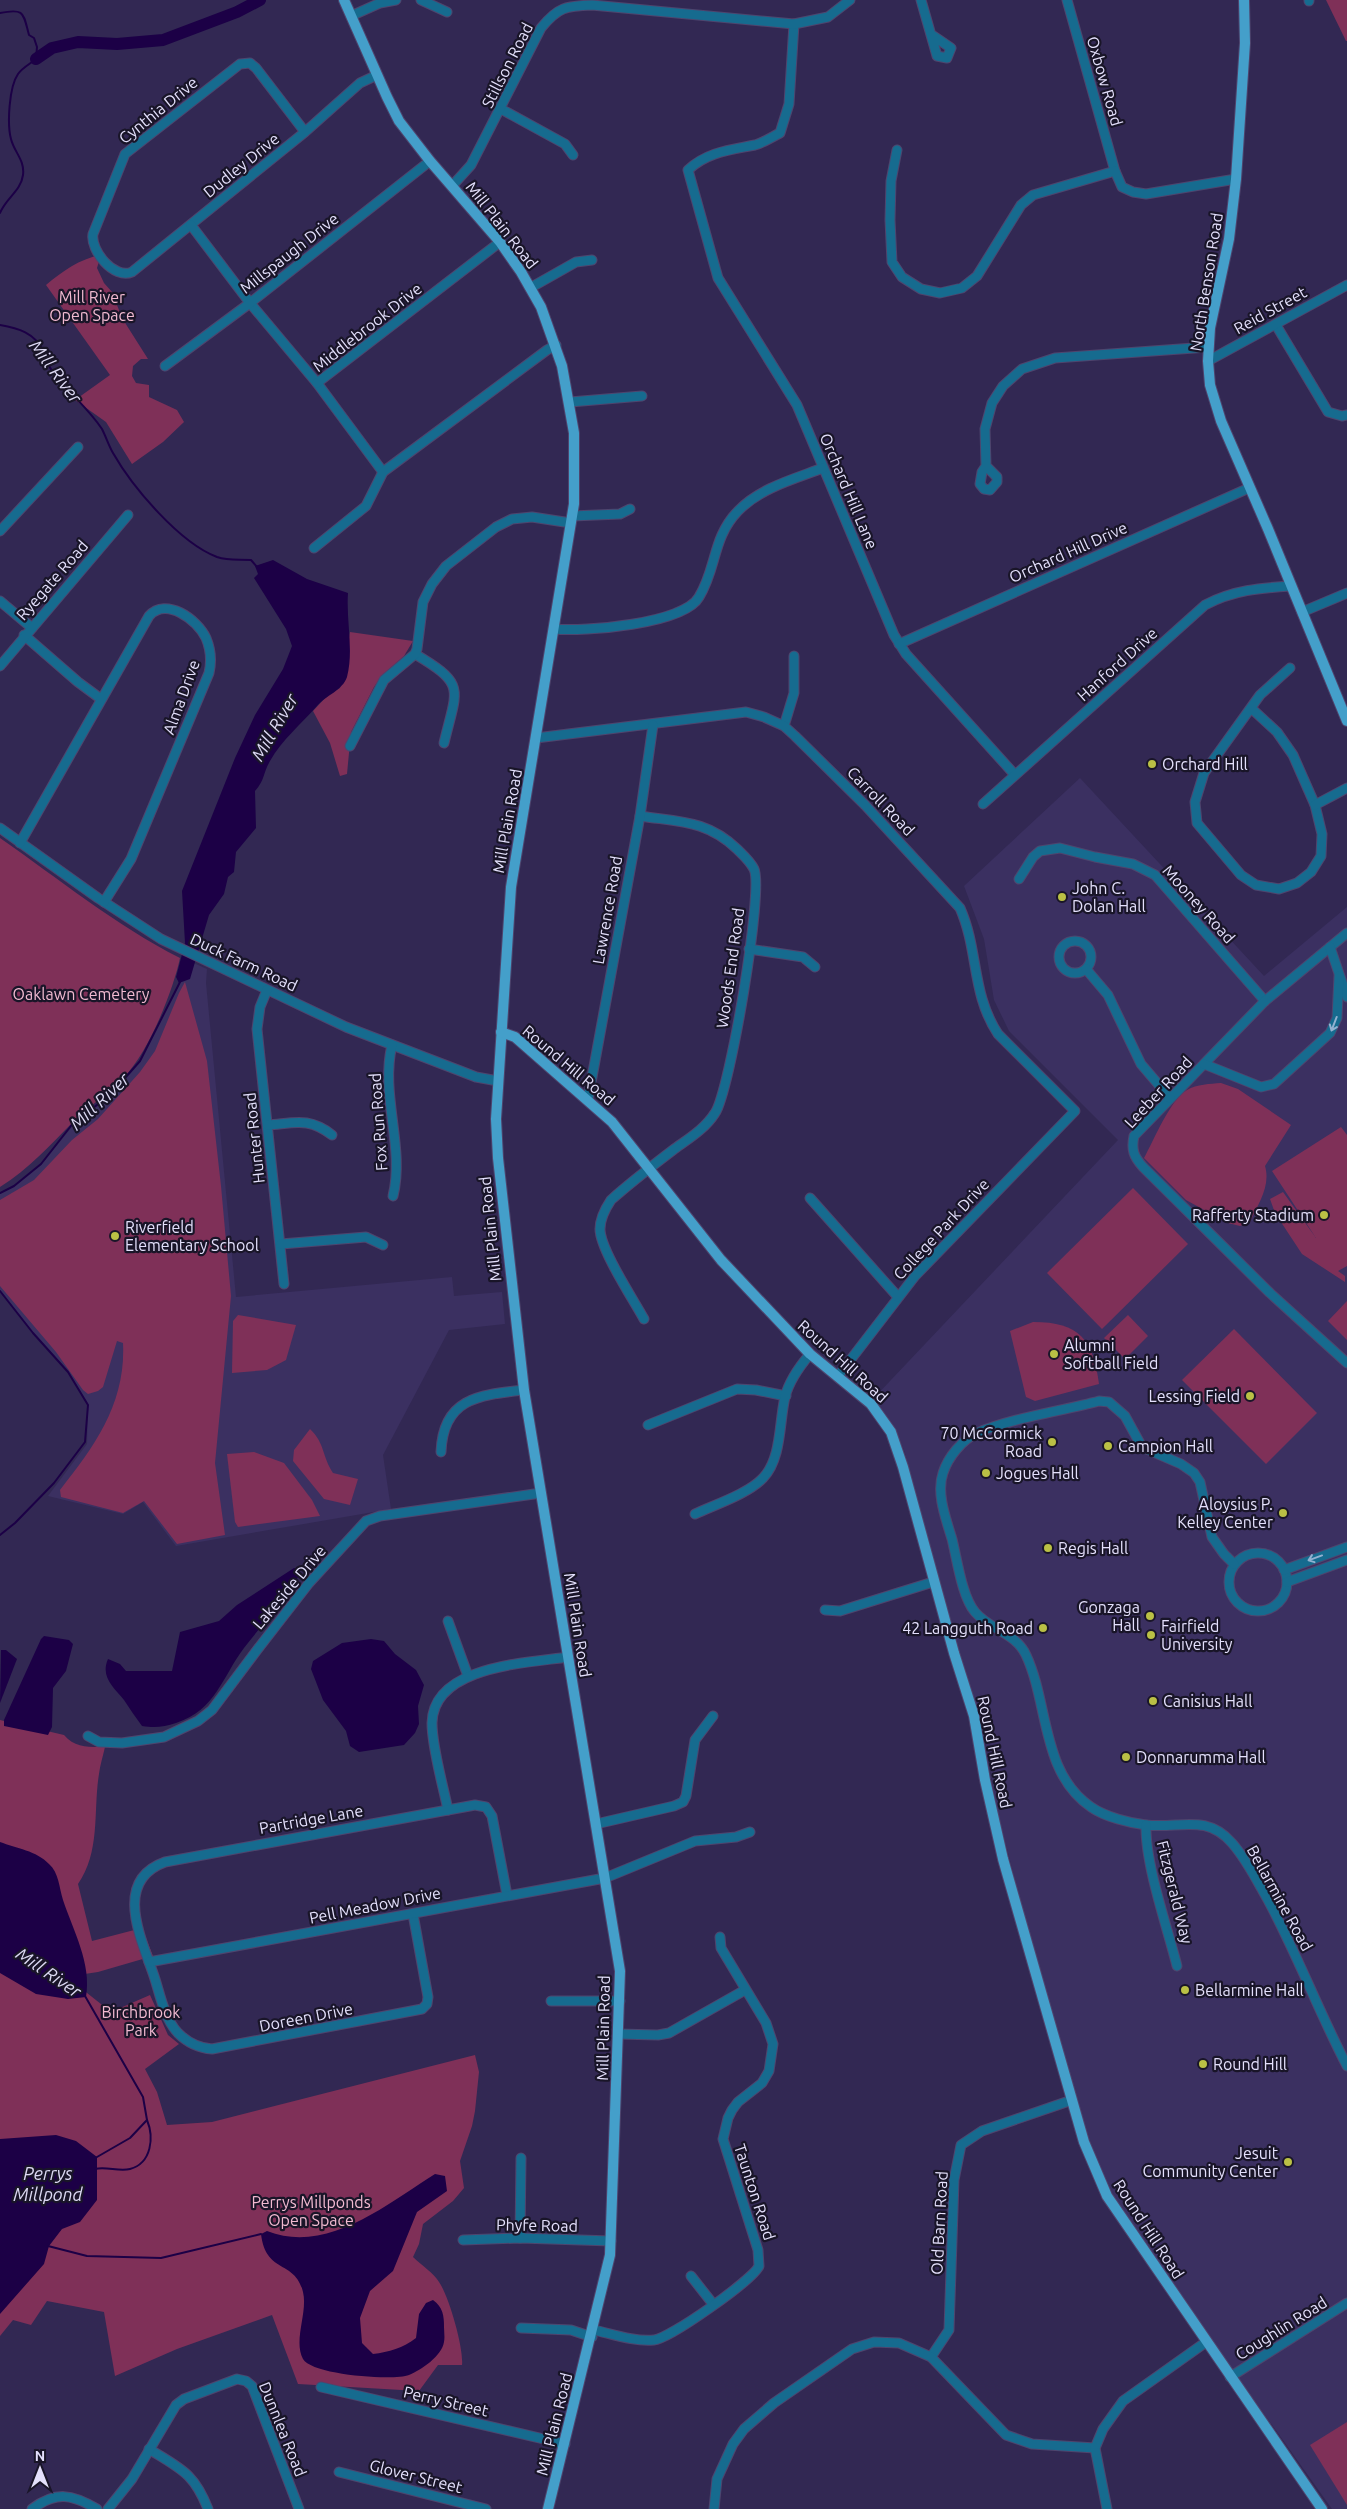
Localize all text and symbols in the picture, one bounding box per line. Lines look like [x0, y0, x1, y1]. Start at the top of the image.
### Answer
street label: Stillson Road [478, 20, 536, 110]
street label: Oxbow Road [1084, 34, 1126, 128]
street label: Cynthia Drive [115, 73, 201, 147]
street label: Dudley Drive [200, 129, 282, 201]
street label: Mill Plain Road [462, 178, 542, 272]
street label: Millspaugh Drive [236, 209, 342, 297]
street label: North Benson Road [1186, 211, 1226, 353]
street label: Middlebrook Drive [309, 279, 425, 375]
street label: Reid Street [1230, 282, 1310, 337]
park label: Mill River Open Space [49, 288, 135, 324]
water label: Mill River [26, 335, 87, 407]
street label: Orchard Hill Lane [817, 431, 881, 551]
street label: Orchard Hill Drive [1006, 518, 1130, 586]
street label: Ryegate Road [13, 537, 91, 623]
street label: Hanford Drive [1074, 624, 1160, 704]
street label: Alma Drive [159, 657, 203, 737]
water label: Mill River [247, 689, 302, 764]
place label: Orchard Hill [1162, 755, 1248, 773]
marker: Orchard Hill [1146, 758, 1158, 770]
street label: Carroll Road [844, 763, 918, 839]
street label: Mill Plain Road [489, 768, 525, 874]
street label: Lawrence Road [589, 854, 625, 966]
street label: Mooney Road [1159, 861, 1239, 947]
place label: John C. Dolan Hall [1072, 879, 1146, 915]
marker: John C. Dolan Hall [1056, 891, 1068, 903]
street label: Woods End Road [713, 907, 747, 1029]
street label: Duck Farm Road [188, 929, 300, 995]
park label: Oaklawn Cemetery [13, 985, 150, 1003]
one-way arrow [1329, 1016, 1338, 1031]
street label: Round Hill Road [519, 1021, 619, 1109]
street label: Leeber Road [1121, 1053, 1195, 1131]
water label: Mill River [65, 1068, 134, 1134]
street label: Fox Run Road [366, 1072, 390, 1172]
street label: Hunter Road [240, 1092, 268, 1184]
street label: College Park Drive [890, 1175, 992, 1283]
street label: Mill Plain Road [476, 1176, 504, 1282]
place label: Rafferty Stadium [1192, 1206, 1314, 1224]
marker: Rafferty Stadium [1318, 1209, 1330, 1221]
place label: Riverfield Elementary School [125, 1218, 259, 1254]
marker: Riverfield Elementary School [109, 1230, 121, 1242]
street label: Round Hill Road [794, 1316, 892, 1406]
place label: Alumni Softball Field [1064, 1336, 1158, 1372]
marker: Alumni Softball Field [1048, 1348, 1060, 1360]
place label: Lessing Field [1149, 1387, 1240, 1405]
marker: Lessing Field [1244, 1390, 1256, 1402]
place label: 70 McCormick Road [941, 1424, 1042, 1460]
marker: 70 McCormick Road [1046, 1436, 1058, 1448]
place label: Campion Hall [1118, 1437, 1213, 1455]
marker: Campion Hall [1102, 1440, 1114, 1452]
place label: Jogues Hall [996, 1464, 1079, 1482]
marker: Jogues Hall [980, 1467, 992, 1479]
place label: Aloysius P. Kelley Center [1177, 1495, 1273, 1531]
marker: Aloysius P. Kelley Center [1277, 1507, 1289, 1519]
place label: Regis Hall [1058, 1539, 1128, 1557]
street label: Lakeside Drive [249, 1542, 329, 1632]
marker: Regis Hall [1042, 1542, 1054, 1554]
one-way arrow [1308, 1554, 1324, 1563]
street label: Mill Plain Road [561, 1572, 595, 1678]
place label: Gonzaga Hall [1078, 1598, 1140, 1634]
marker: Gonzaga Hall [1144, 1610, 1156, 1622]
place label: Fairfield University [1161, 1617, 1233, 1653]
place label: 42 Langguth Road [902, 1619, 1033, 1637]
marker: 42 Langguth Road [1037, 1622, 1049, 1634]
marker: Fairfield University [1145, 1629, 1157, 1641]
place label: Canisius Hall [1163, 1692, 1252, 1710]
street label: Round Hill Road [974, 1694, 1016, 1810]
marker: Canisius Hall [1147, 1695, 1159, 1707]
place label: Donnarumma Hall [1136, 1748, 1266, 1766]
marker: Donnarumma Hall [1120, 1751, 1132, 1763]
street label: Partridge Lane [258, 1801, 364, 1837]
street label: Fitzgerald Way [1153, 1839, 1197, 1946]
street label: Bellarmine Road [1244, 1842, 1316, 1954]
street label: Pell Meadow Drive [308, 1883, 442, 1927]
water label: Mill River [13, 1943, 86, 2002]
street label: Mill Plain Road [593, 1975, 613, 2081]
place label: Bellarmine Hall [1195, 1981, 1304, 1999]
marker: Bellarmine Hall [1179, 1984, 1191, 1996]
street label: Doreen Drive [258, 1999, 354, 2035]
park label: Birchbrook Park [102, 2003, 180, 2039]
place label: Round Hill [1213, 2055, 1287, 2073]
marker: Round Hill [1197, 2058, 1209, 2070]
street label: Taunton Road [731, 2142, 779, 2242]
place label: Jesuit Community Center [1142, 2144, 1279, 2180]
marker: Jesuit Community Center [1282, 2156, 1294, 2168]
water label: Perrys Millpond [13, 2163, 84, 2204]
street label: Old Barn Road [927, 2171, 951, 2275]
street label: Round Hill Road [1110, 2176, 1188, 2282]
park label: Perrys Millponds Open Space [251, 2193, 371, 2229]
street label: Phyfe Road [496, 2215, 578, 2235]
street label: Coughlin Road [1232, 2293, 1330, 2363]
street label: Mill Plain Road [533, 2371, 575, 2477]
street label: Dunnlea Road [256, 2379, 310, 2479]
street label: Perry Street [402, 2382, 491, 2420]
north arrow [15, 2444, 65, 2494]
text: N [35, 2448, 45, 2464]
street label: Glover Street [368, 2456, 465, 2496]

